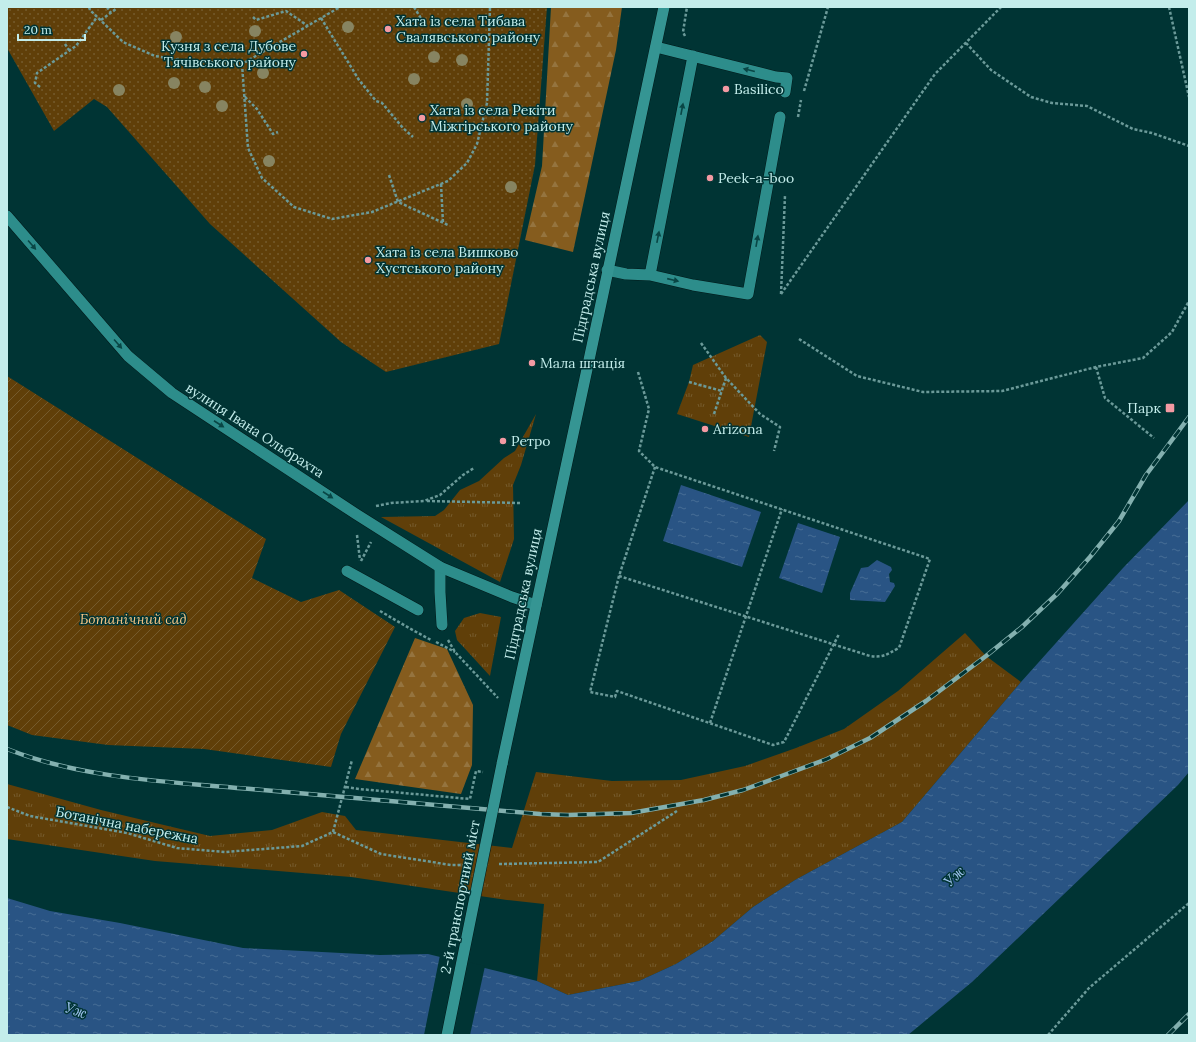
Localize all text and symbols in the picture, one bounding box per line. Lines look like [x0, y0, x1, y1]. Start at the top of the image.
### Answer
place label: Хата із села Тибава Свалявського району [396, 12, 541, 46]
scale bar [18, 16, 85, 42]
text: 20 m [24, 22, 52, 37]
marker: Хата із села Тибава Свалявського району [383, 24, 393, 34]
place label: Кузня з села Дубове Тячівського району [161, 37, 297, 71]
marker: Кузня з села Дубове Тячівського району [299, 49, 309, 59]
one-way arrow [743, 67, 756, 73]
place label: Basilico [734, 80, 784, 98]
marker: Basilico [721, 84, 731, 94]
place label: Хата із села Рекіти Міжгірського району [430, 101, 573, 135]
one-way arrow [680, 103, 686, 115]
marker: Хата із села Рекіти Міжгірського району [417, 113, 427, 123]
place label: Peek-a-boo [718, 169, 794, 187]
marker: Peek-a-boo [705, 173, 715, 183]
street label: Підградська вулиця [568, 210, 614, 344]
one-way arrow [655, 231, 661, 243]
one-way arrow [754, 235, 760, 247]
one-way arrow [28, 240, 37, 251]
place label: Хата із села Вишково Хустського району [376, 243, 519, 277]
marker: Хата із села Вишково Хустського району [363, 255, 373, 265]
one-way arrow [667, 278, 680, 284]
one-way arrow [113, 338, 122, 349]
place label: Мала штація [540, 354, 625, 372]
marker: Мала штація [527, 358, 537, 368]
street label: вулиця Івана Ольбрахта [182, 378, 328, 482]
place label: Парк [1127, 399, 1161, 417]
marker: Парк [1164, 402, 1176, 414]
one-way arrow [214, 420, 224, 428]
place label: Arizona [712, 420, 763, 438]
marker: Arizona [700, 424, 710, 434]
place label: Ретро [511, 432, 551, 450]
marker: Ретро [498, 436, 508, 446]
one-way arrow [322, 491, 333, 499]
street label: Підградська вулиця [500, 527, 546, 661]
park label: Ботанічний сад [80, 610, 186, 628]
street label: Ботанічна набережна [54, 802, 200, 848]
street label: 2-й транспортний міст [436, 819, 484, 975]
water label: Уж [940, 861, 969, 890]
water label: Уж [62, 997, 90, 1023]

